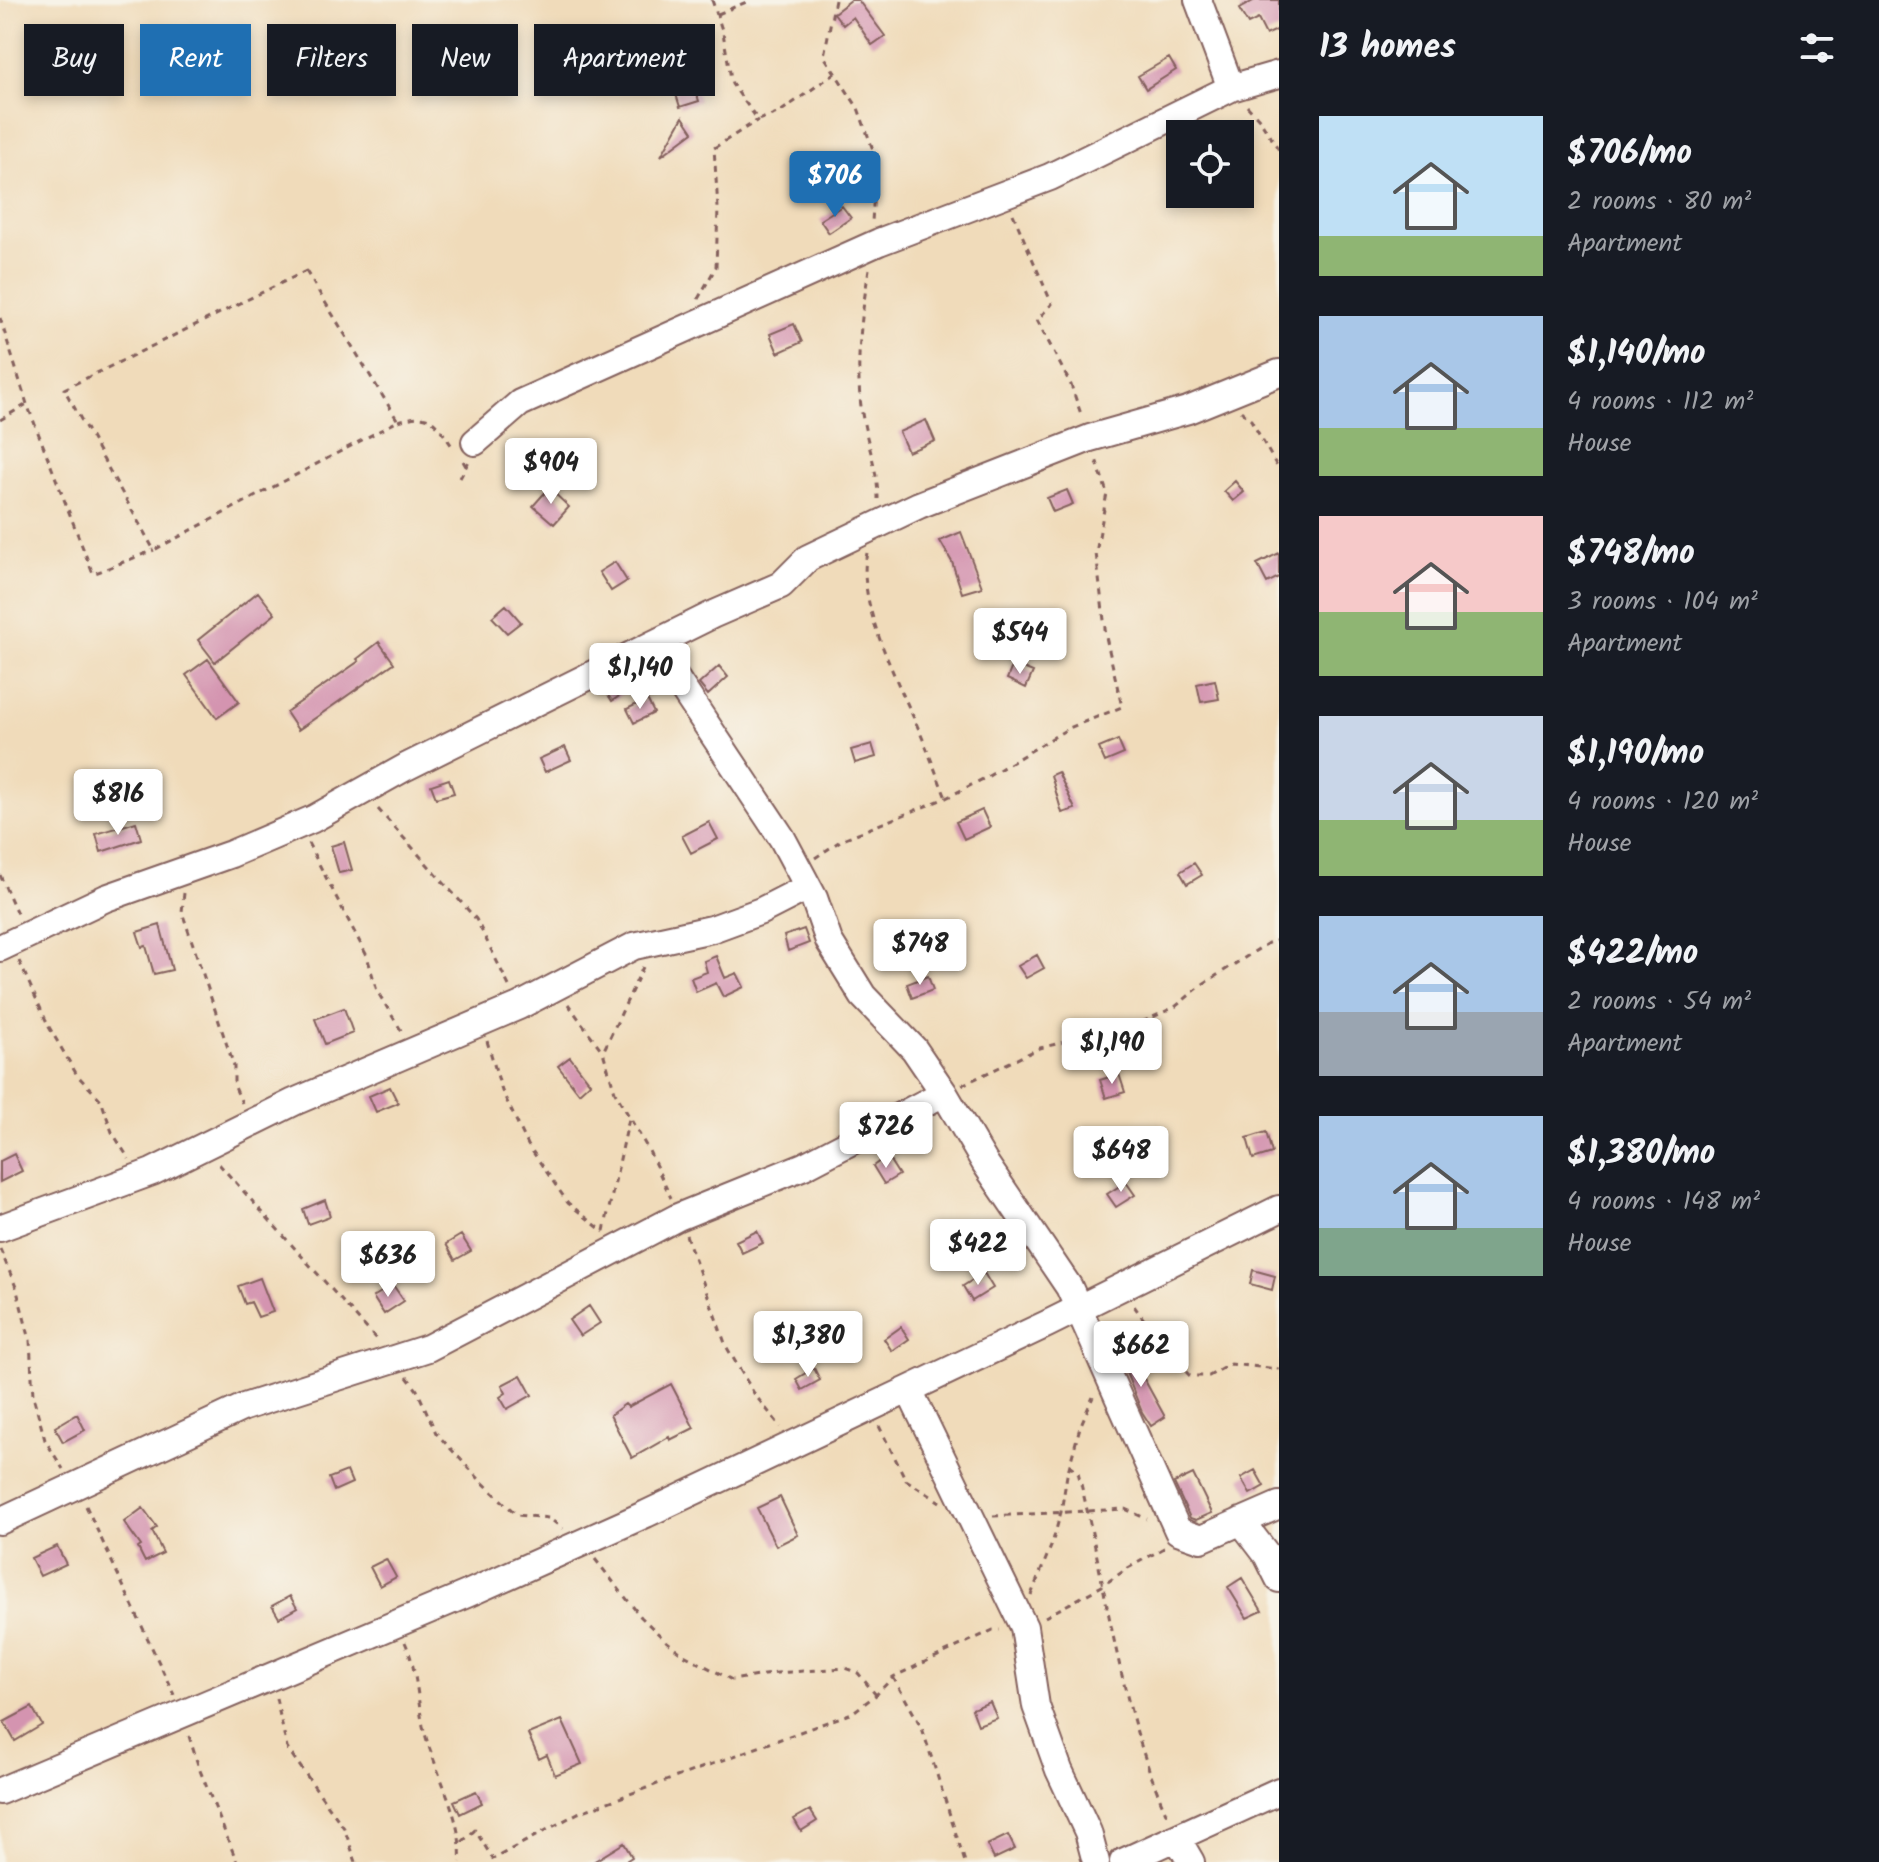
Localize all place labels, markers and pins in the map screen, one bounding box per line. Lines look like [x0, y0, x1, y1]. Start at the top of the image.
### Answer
pin: $706 [788, 151, 882, 219]
pin: $904 [504, 438, 598, 506]
pin: $544 [973, 608, 1067, 676]
pin: $1,140 [575, 643, 705, 711]
pin: $816 [71, 769, 165, 837]
pin: $748 [873, 919, 967, 987]
pin: $1,190 [1047, 1018, 1177, 1086]
pin: $726 [839, 1102, 933, 1170]
pin: $648 [1074, 1126, 1168, 1194]
pin: $422 [931, 1219, 1025, 1287]
pin: $636 [341, 1231, 435, 1299]
pin: $1,380 [743, 1311, 873, 1379]
pin: $662 [1094, 1321, 1188, 1389]

